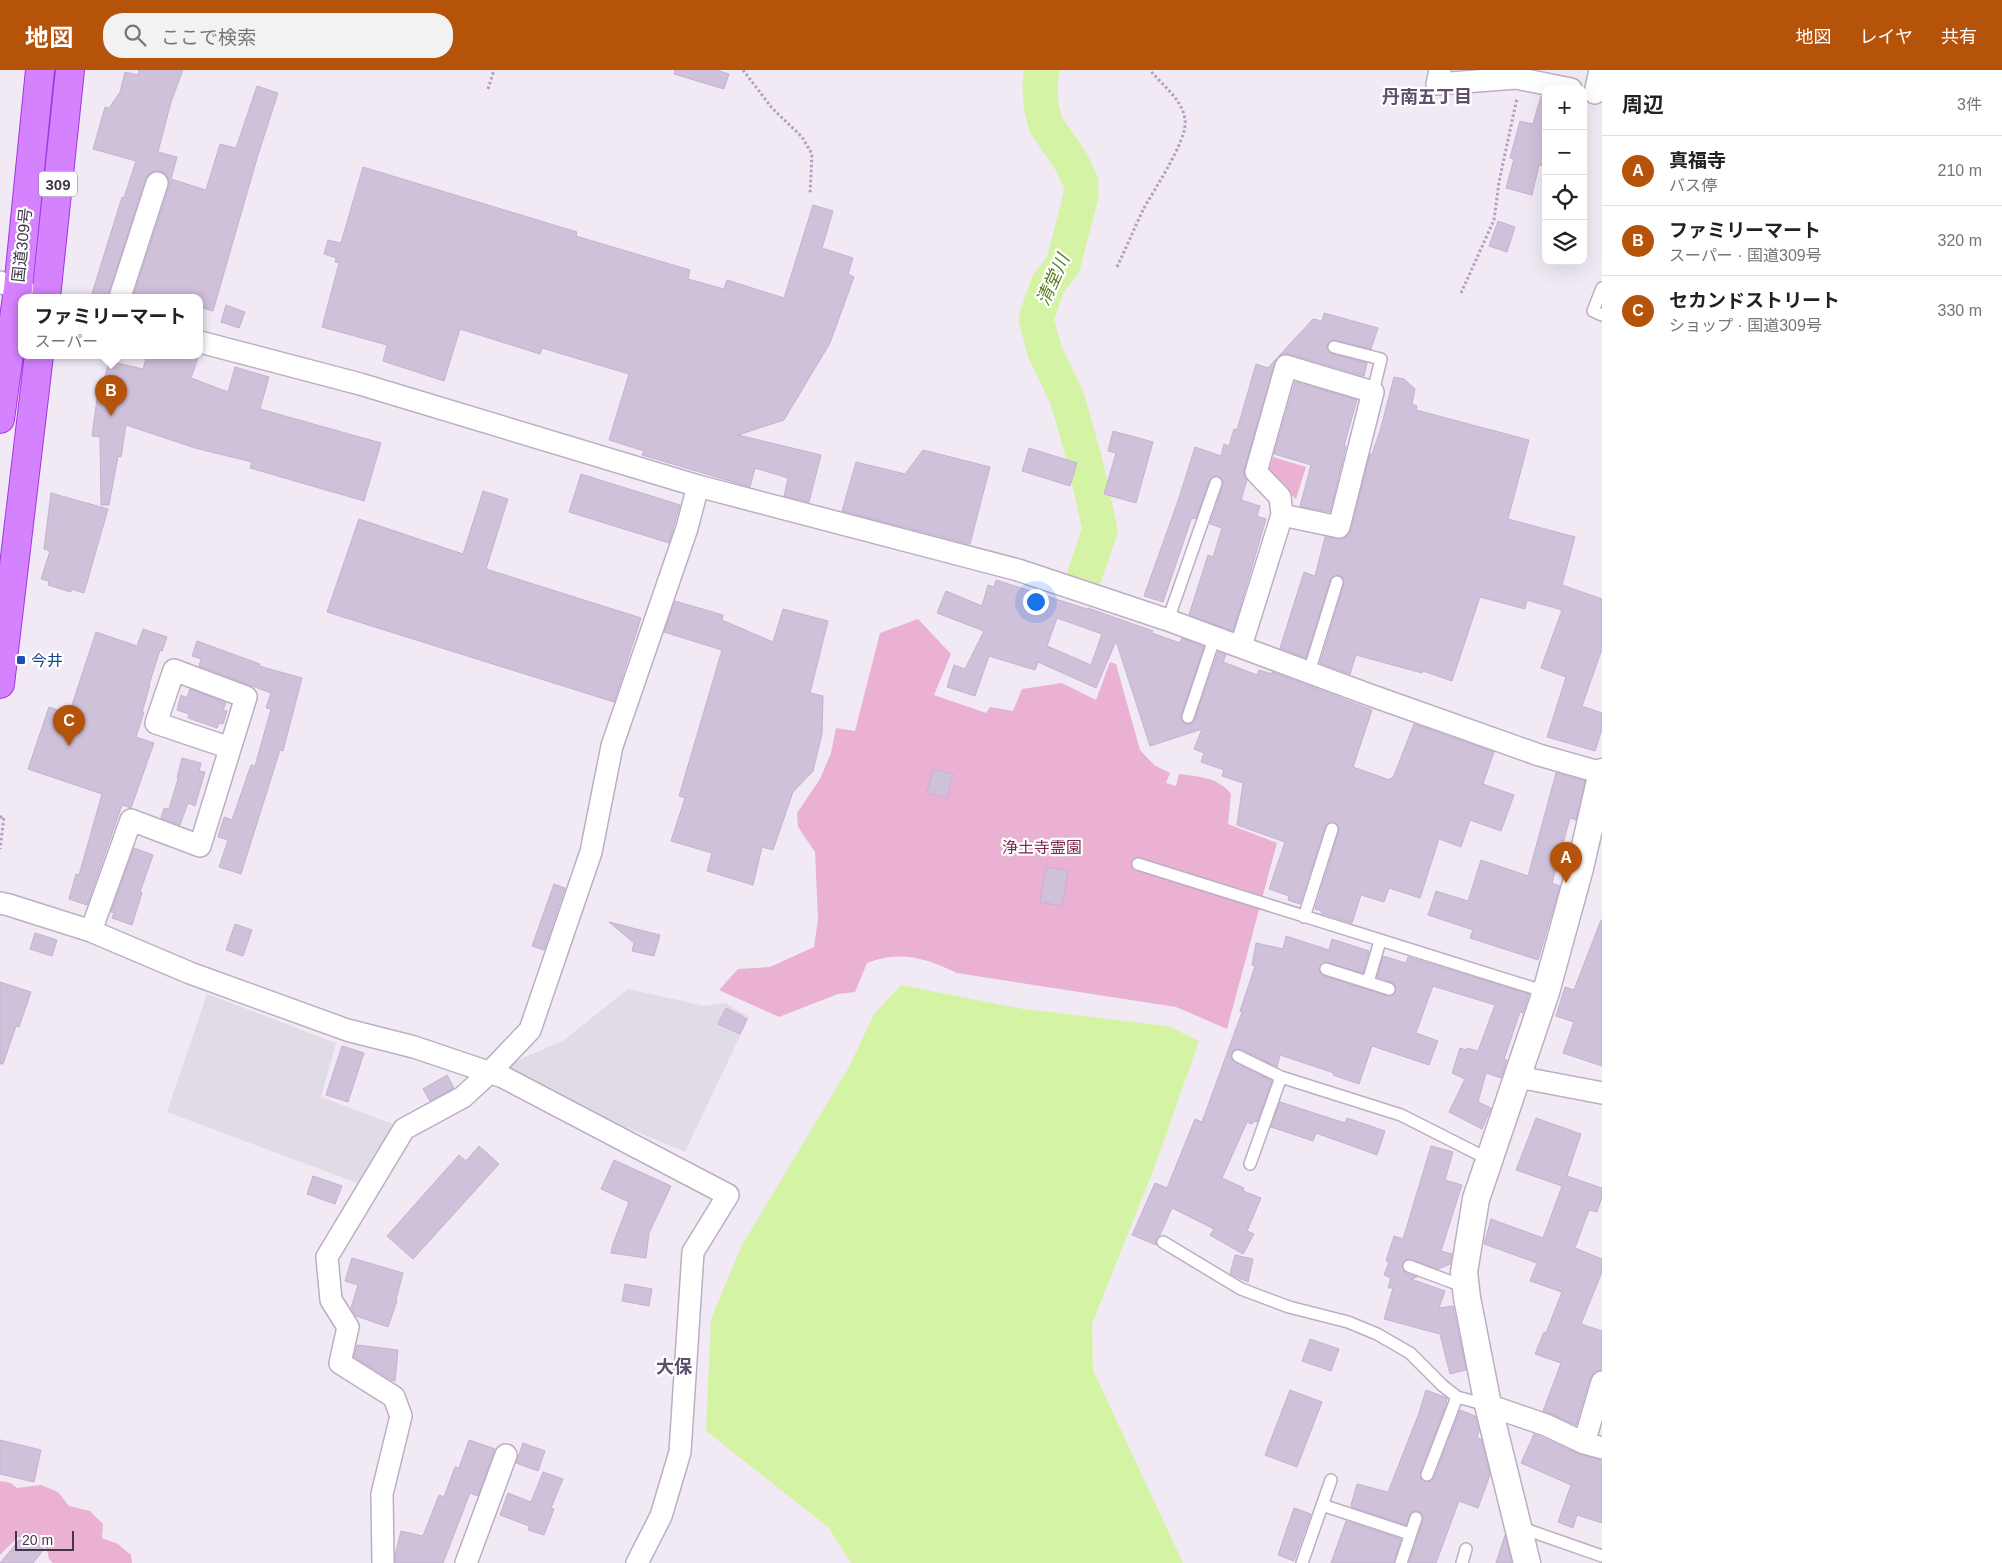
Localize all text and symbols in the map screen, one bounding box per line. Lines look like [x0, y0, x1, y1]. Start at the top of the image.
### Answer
search box [103, 13, 453, 58]
icon: search [121, 21, 149, 49]
text: 地図 [25, 24, 73, 51]
text: ここで検索 [161, 27, 256, 48]
text: 地図 [1796, 27, 1832, 47]
text: レイヤ [1860, 27, 1913, 47]
text: 共有 [1941, 27, 1977, 47]
map controls [1542, 85, 1587, 265]
button: + [1542, 85, 1587, 130]
district label: 丹南五丁目 [1382, 87, 1472, 107]
text: 周辺 [1622, 93, 1664, 116]
text: 3件 [1957, 96, 1982, 113]
button: − [1542, 130, 1587, 175]
text: 真福寺 [1669, 150, 1726, 171]
text: A [1632, 162, 1644, 179]
text: 210 m [1938, 162, 1982, 179]
road number: 309 [39, 172, 77, 196]
button: locate [1542, 175, 1587, 220]
text: バス停 [1669, 177, 1717, 194]
street label: 国道309号 [10, 207, 34, 283]
button: layers [1542, 220, 1587, 265]
text: ファミリーマート [1669, 220, 1821, 241]
text: B [1632, 232, 1644, 249]
text: 320 m [1938, 232, 1982, 249]
text: スーパー · 国道309号 [1669, 247, 1822, 264]
water label: 清堂川 [1033, 249, 1074, 309]
text: セカンドストリート [1669, 290, 1840, 311]
popup [18, 294, 203, 359]
text: C [1632, 302, 1644, 319]
text: 330 m [1938, 302, 1982, 319]
text: ファミリーマート [34, 306, 187, 327]
text: ショップ · 国道309号 [1669, 317, 1822, 334]
text: スーパー [34, 333, 98, 350]
pin: B [95, 375, 127, 416]
your location [1023, 589, 1049, 615]
place label: 今井 [31, 652, 63, 669]
marker: 今井 [15, 654, 27, 666]
pin: C [53, 705, 85, 746]
park label: 浄土寺霊園 [1002, 839, 1082, 856]
pin: A [1550, 842, 1582, 883]
district label: 大保 [656, 1357, 693, 1377]
scale bar [15, 1528, 74, 1551]
text: 20 m [22, 1532, 53, 1548]

